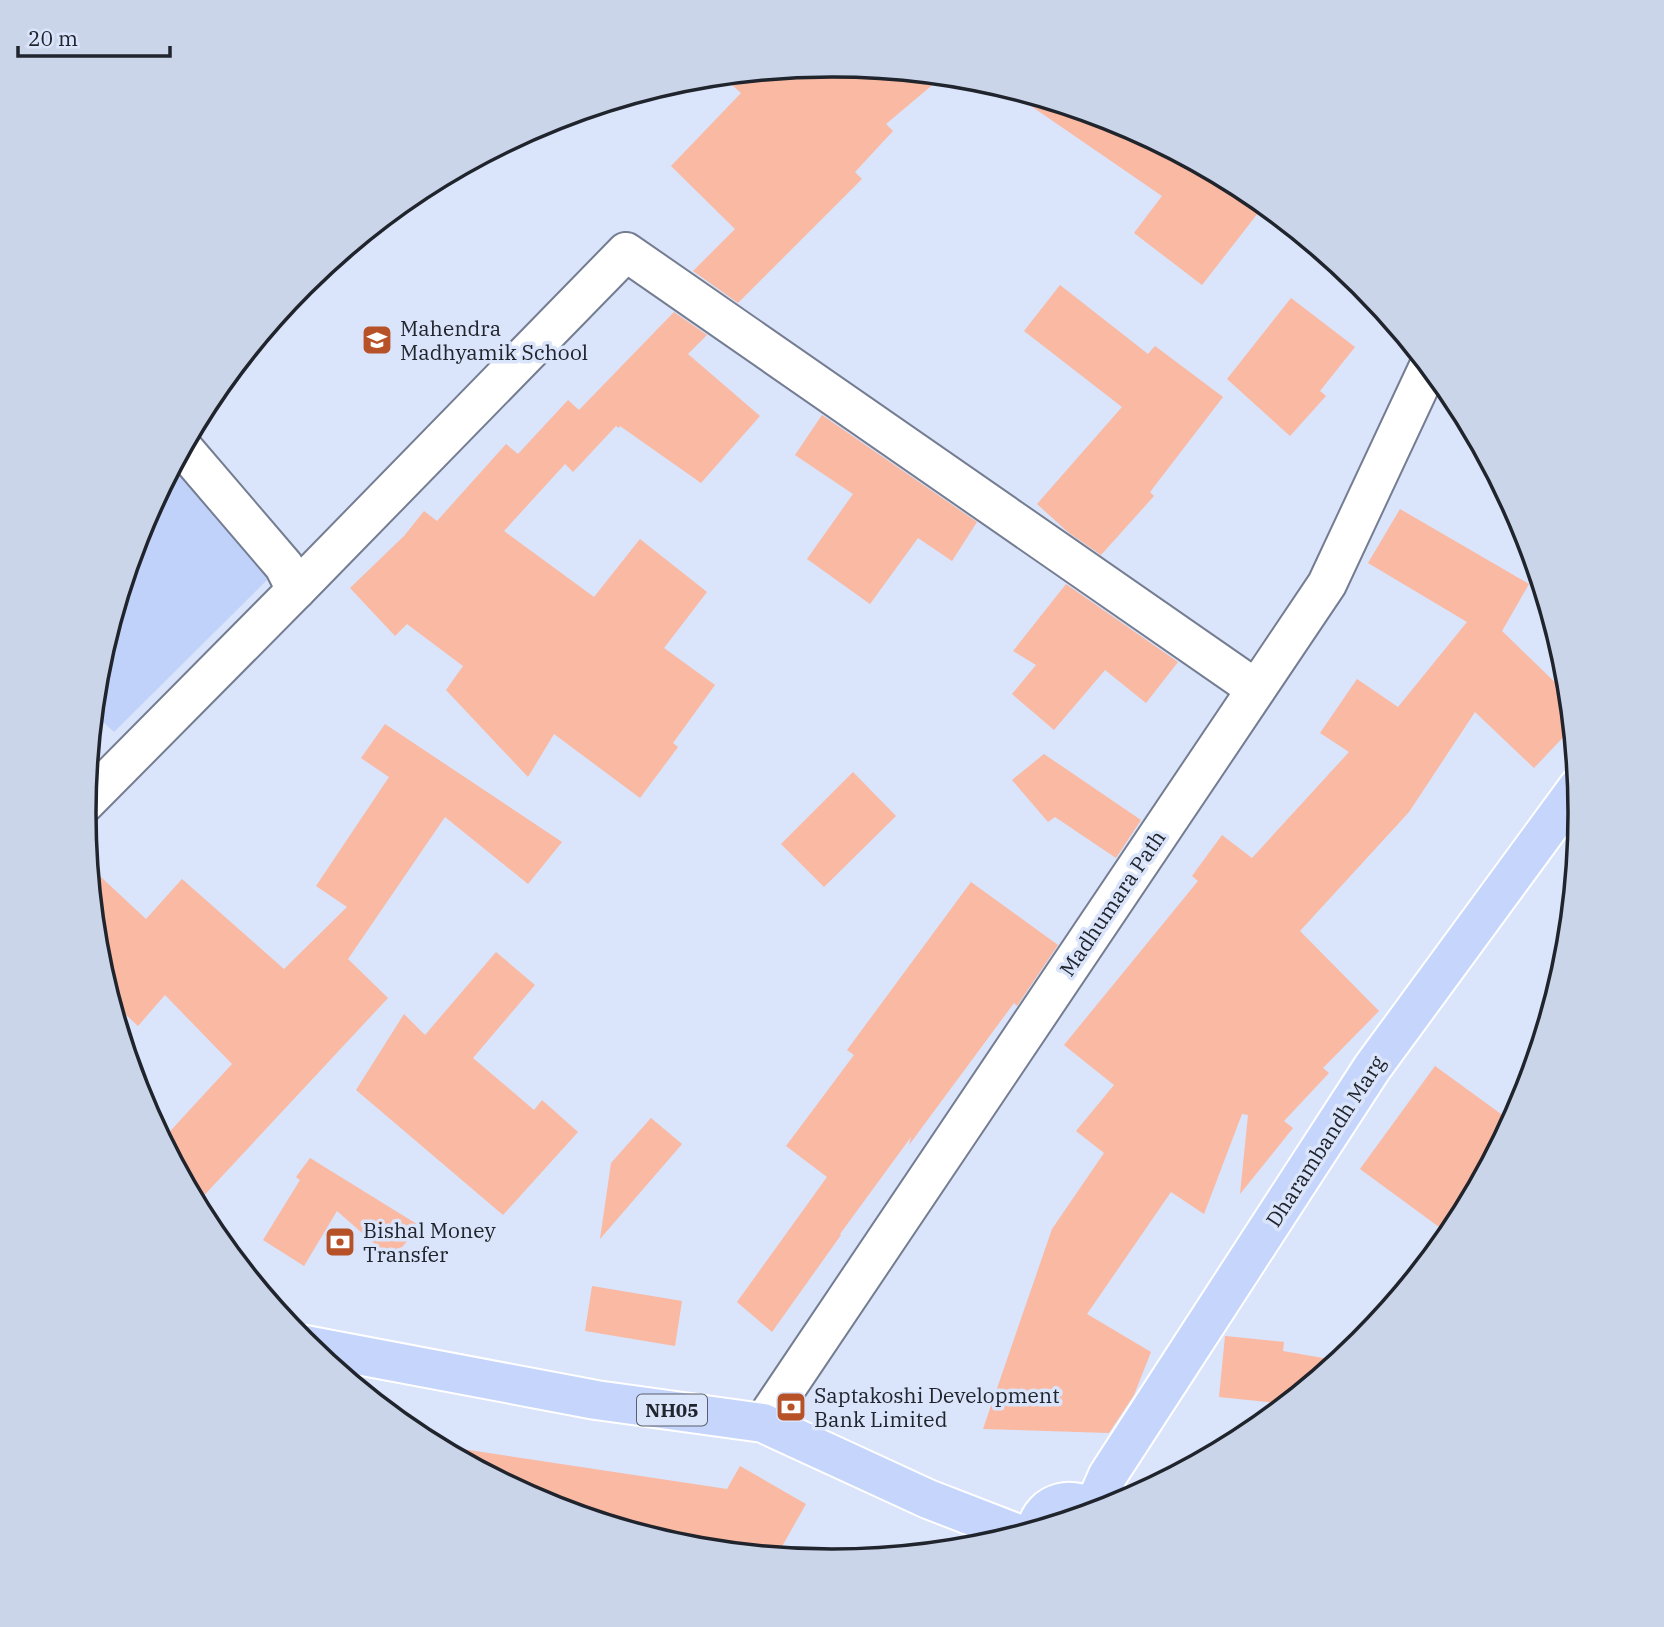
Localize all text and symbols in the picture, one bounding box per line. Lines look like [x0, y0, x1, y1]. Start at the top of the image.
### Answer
scale bar [18, 14, 170, 58]
text: 20 m [28, 24, 78, 52]
place label: Mahendra Madhyamik School [400, 314, 588, 366]
school or university icon: Mahendra Madhyamik School [360, 323, 394, 357]
street label: Madhumara Path [1053, 825, 1171, 981]
street label: Dharambandh Marg [1259, 1049, 1391, 1232]
place label: Bishal Money Transfer [363, 1216, 496, 1268]
bank icon: Bishal Money Transfer [323, 1225, 357, 1259]
place label: Saptakoshi Development Bank Limited [814, 1381, 1060, 1433]
bank icon: Saptakoshi Development Bank Limited [774, 1390, 808, 1424]
road number: NH05 [637, 1394, 707, 1426]

